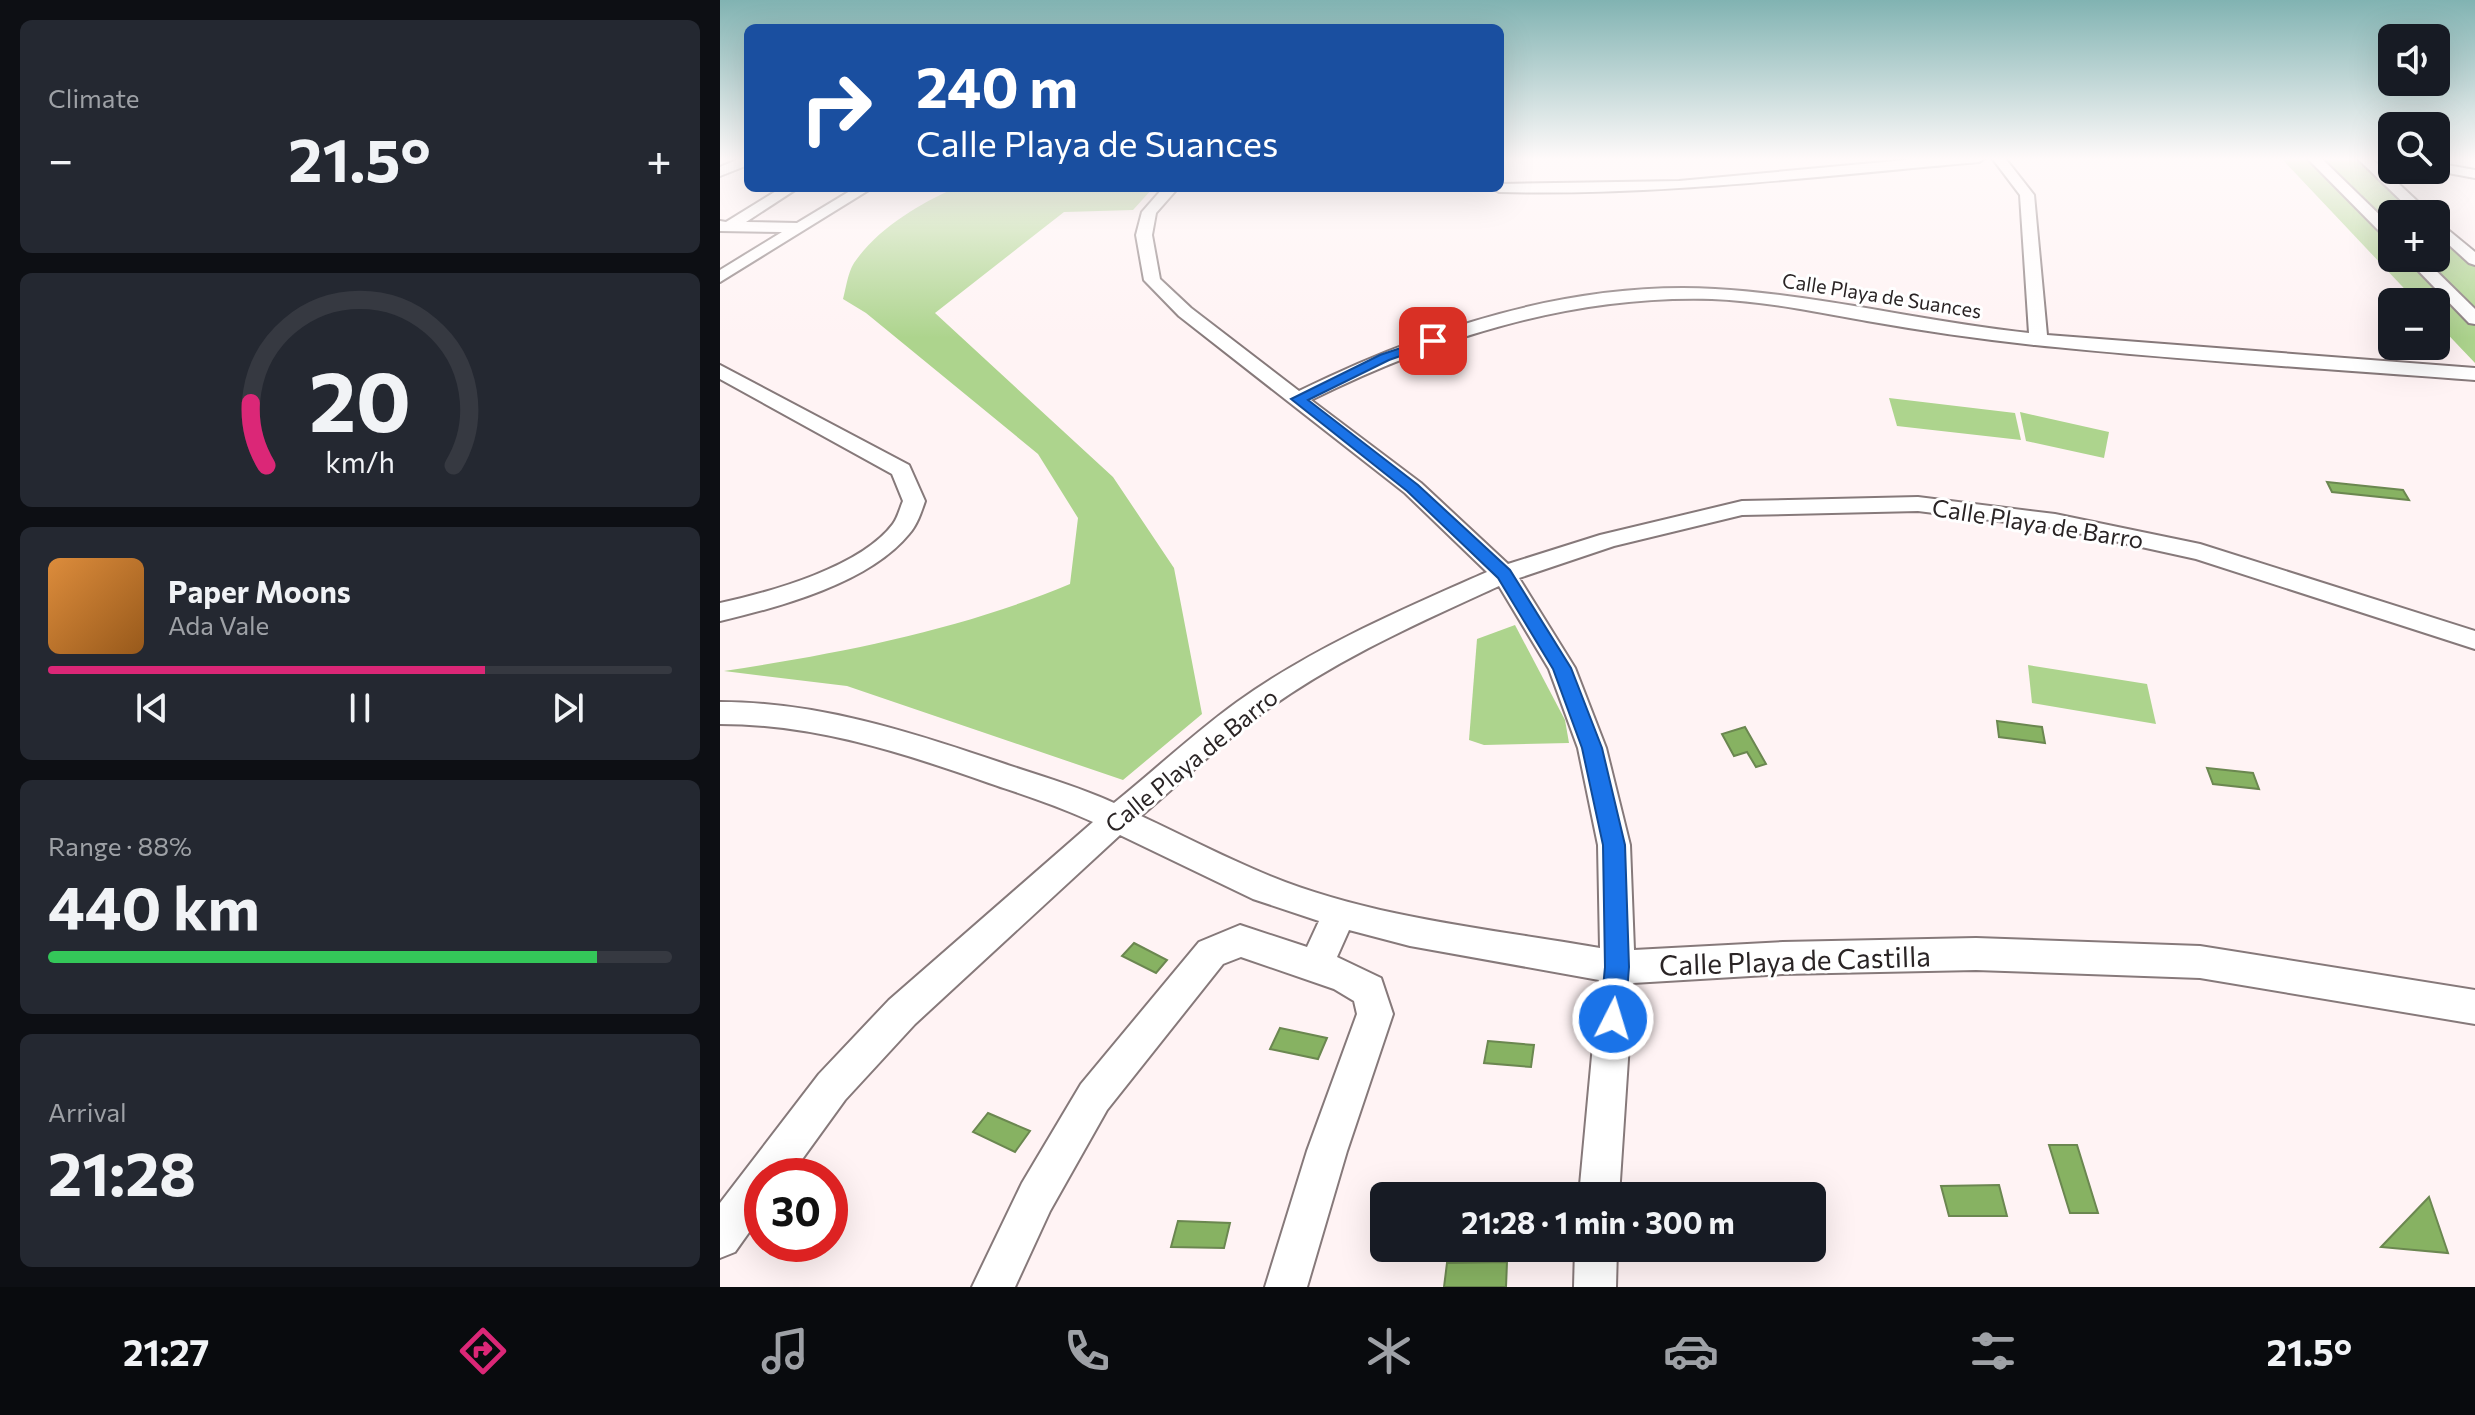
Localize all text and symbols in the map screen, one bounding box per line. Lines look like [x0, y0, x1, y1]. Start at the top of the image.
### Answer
map controls [2378, 24, 2450, 360]
button: sound [2378, 24, 2450, 96]
text: 240 m [916, 51, 1078, 120]
icon: right [784, 56, 888, 160]
text: Climate [48, 82, 140, 113]
button: search [2378, 112, 2450, 184]
text: Calle Playa de Suances [916, 120, 1278, 164]
text: 21.5° [288, 121, 431, 194]
text: − [48, 131, 73, 185]
text: + [646, 131, 672, 185]
button: + [2378, 200, 2450, 272]
street label: Calle Playa de Suances [1781, 267, 1983, 323]
button: − [2378, 288, 2450, 360]
pin [1399, 307, 1467, 375]
icon: arrive [1411, 319, 1455, 363]
text: 20 [309, 347, 411, 449]
text: km/h [325, 444, 395, 479]
street label: Calle Playa de Barro [1930, 492, 2146, 554]
text: Paper Moons [168, 572, 351, 609]
text: Ada Vale [168, 609, 269, 640]
street label: Calle Playa de Barro [1099, 682, 1283, 838]
icon: previous [130, 686, 174, 730]
icon: pause [338, 686, 382, 730]
icon: next [546, 686, 590, 730]
text: Range · 88% [48, 830, 192, 861]
text: 440 km [48, 869, 260, 942]
street label: Calle Playa de Castilla [1659, 938, 1931, 982]
position arrow [1571, 977, 1655, 1061]
text: Arrival [48, 1096, 127, 1127]
text: 21:28 [48, 1135, 196, 1208]
speed limit sign: 30 [744, 1158, 848, 1262]
text: 21:28 · 1 min · 300 m [1461, 1203, 1735, 1240]
icon: directions [455, 1323, 511, 1379]
icon: music [757, 1323, 813, 1379]
icon: phone [1059, 1323, 1115, 1379]
icon: climate [1361, 1323, 1417, 1379]
icon: car [1663, 1323, 1719, 1379]
icon: filters [1965, 1323, 2021, 1379]
text: 21:27 [123, 1329, 209, 1373]
text: 21.5° [2267, 1329, 2352, 1373]

